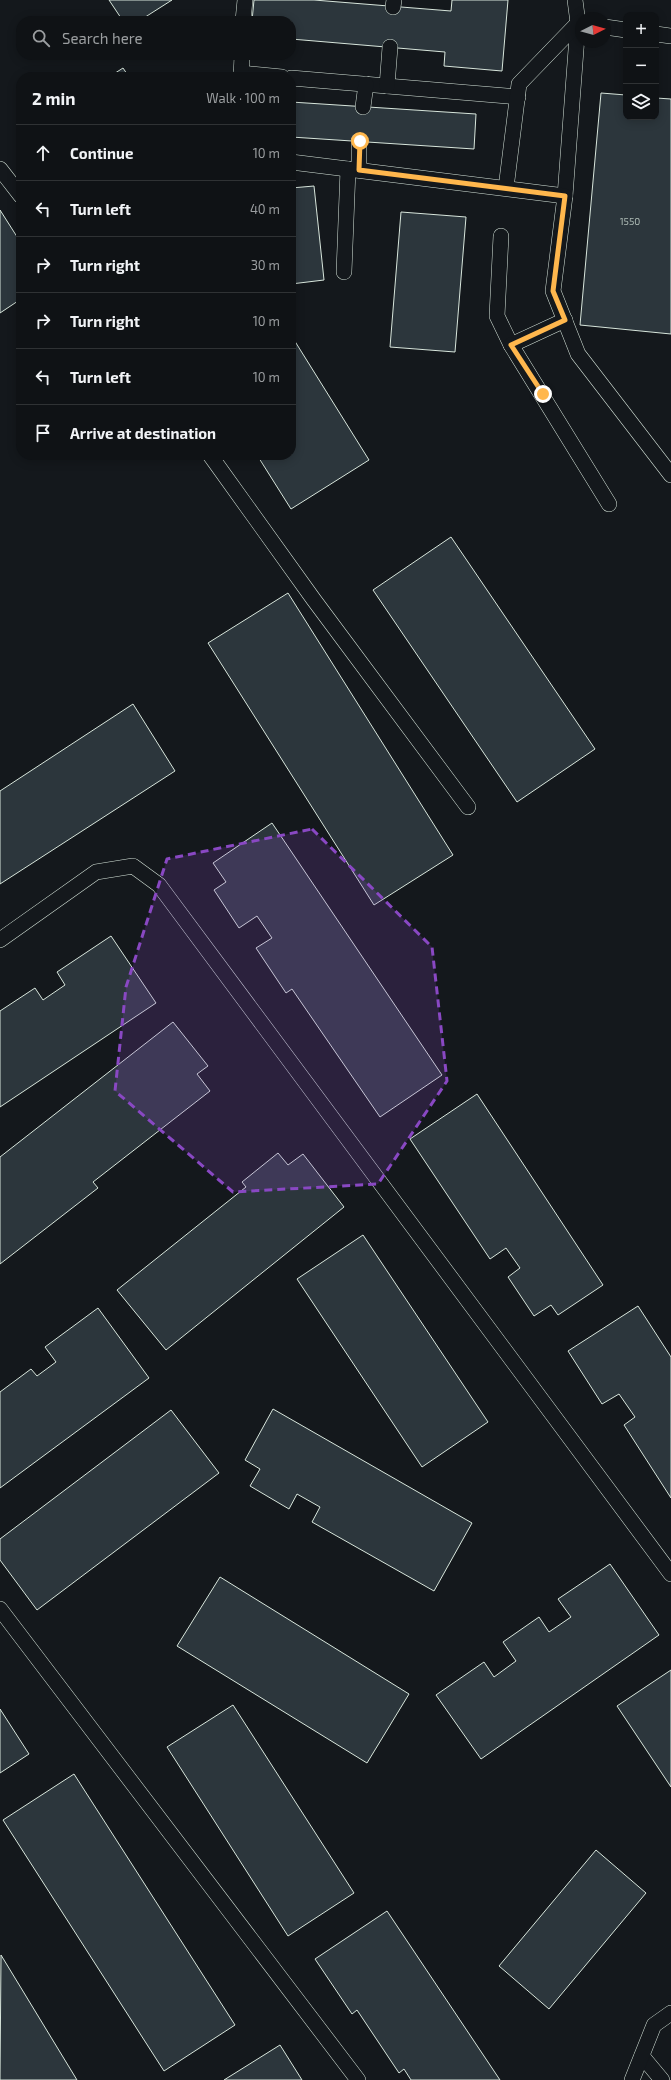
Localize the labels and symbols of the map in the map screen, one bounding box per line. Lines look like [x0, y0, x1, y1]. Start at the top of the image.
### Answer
north arrow [575, 12, 611, 48]
route start [351, 132, 369, 150]
house number: 1550 [620, 215, 640, 227]
route end [534, 385, 552, 403]

